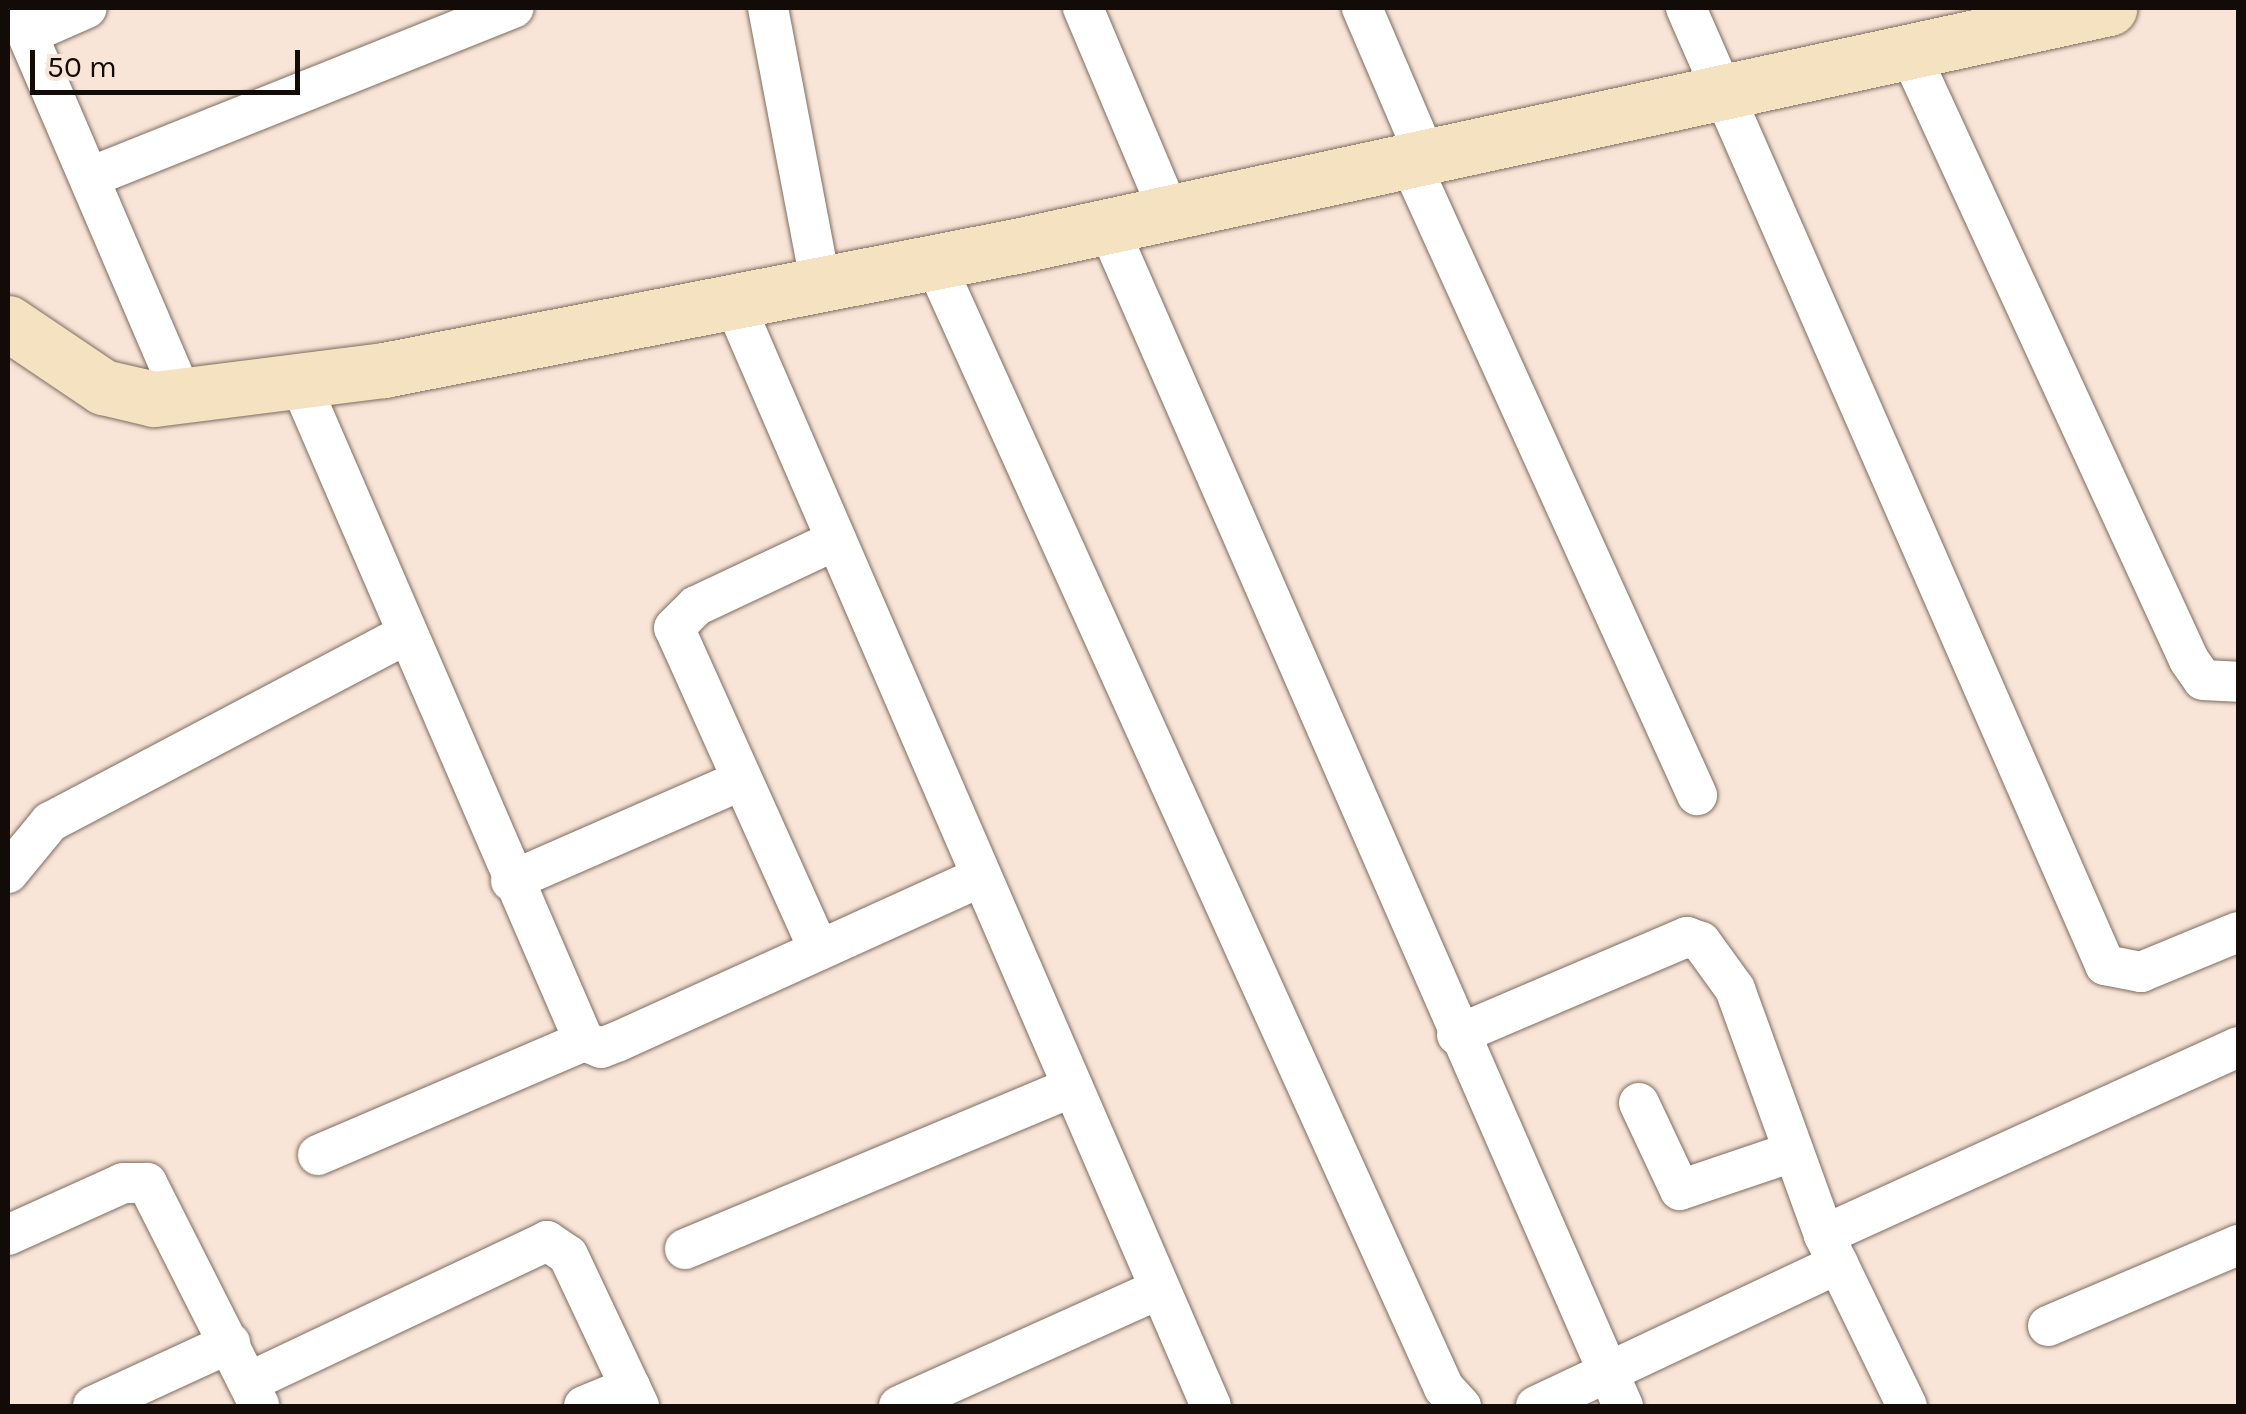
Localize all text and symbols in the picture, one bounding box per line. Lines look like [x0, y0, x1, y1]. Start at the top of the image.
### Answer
scale bar [35, 30, 305, 92]
text: 50 m [47, 49, 117, 85]

